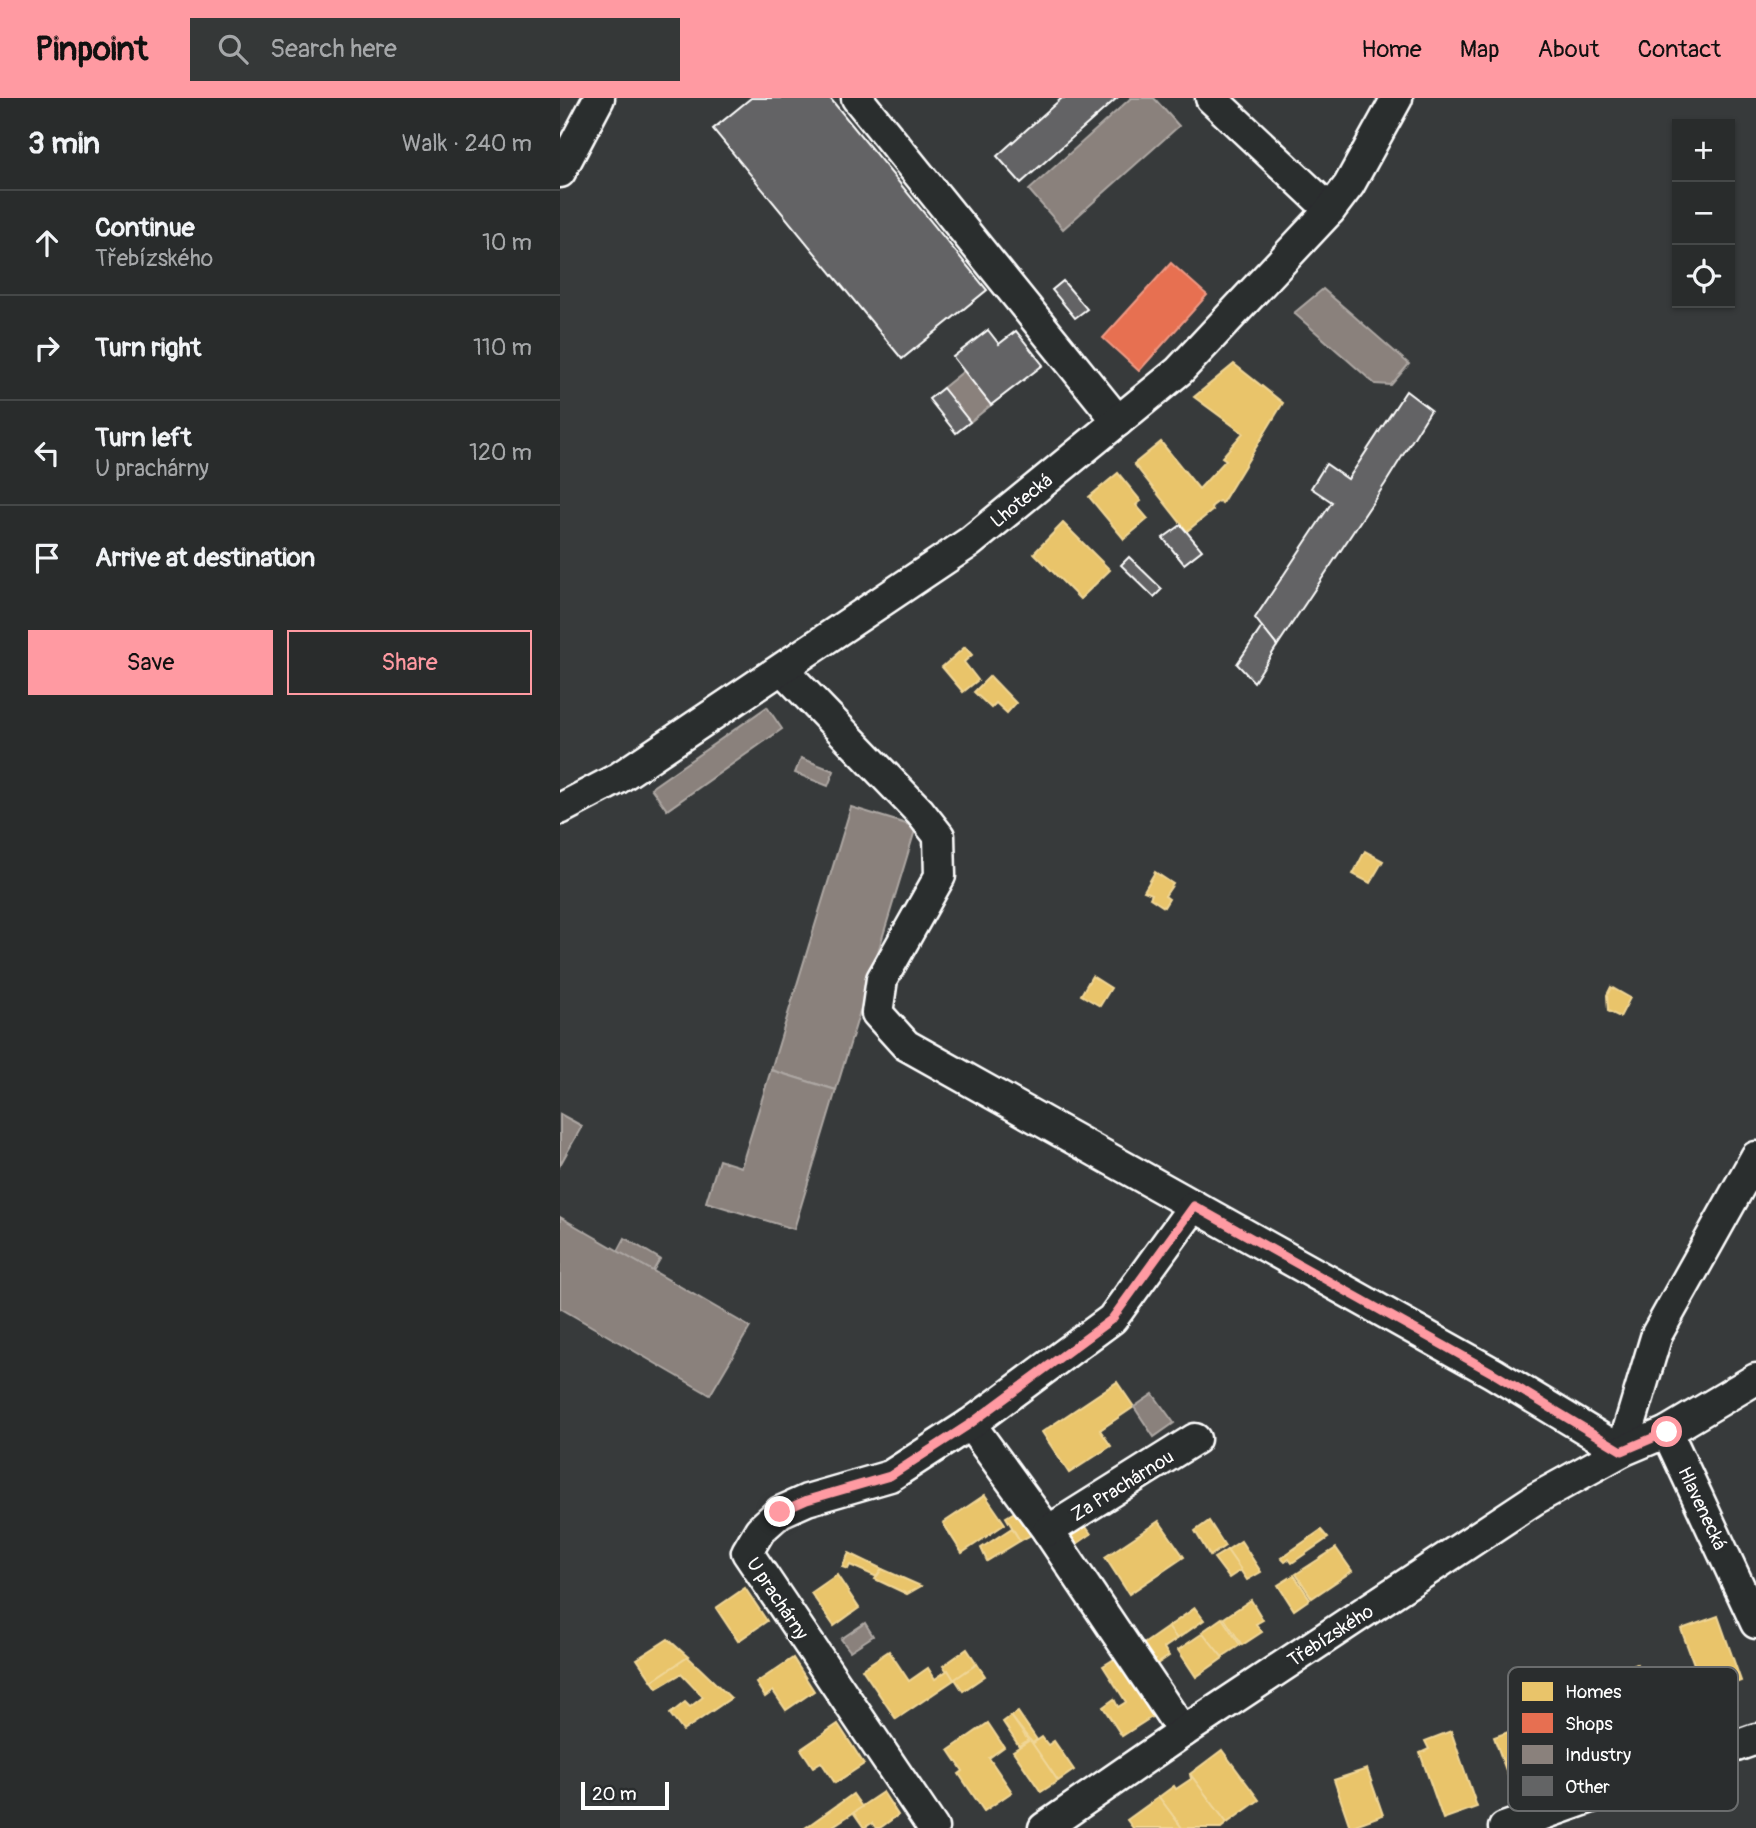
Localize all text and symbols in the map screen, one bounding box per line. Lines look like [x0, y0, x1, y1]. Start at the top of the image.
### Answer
search box [190, 18, 680, 81]
text: Pinpoint [35, 29, 148, 70]
icon: search [214, 30, 252, 68]
text: Search here [270, 33, 397, 65]
text: Home [1361, 35, 1422, 64]
text: Map [1460, 35, 1500, 64]
text: About [1538, 35, 1600, 64]
text: Contact [1638, 35, 1721, 64]
map controls [1672, 119, 1735, 308]
button: + [1672, 119, 1735, 182]
text: 3 min [28, 125, 100, 162]
text: Walk · 240 m [402, 129, 532, 158]
button: − [1672, 182, 1735, 245]
text: Continue [95, 212, 195, 244]
icon: ahead [28, 224, 66, 262]
text: 10 m [482, 228, 532, 257]
text: Třebízského [95, 244, 213, 273]
button: locate [1672, 245, 1735, 308]
icon: right [28, 329, 66, 367]
text: Turn right [95, 332, 201, 364]
text: 110 m [473, 333, 532, 362]
text: Turn left [95, 422, 191, 454]
icon: left [28, 434, 66, 472]
text: 120 m [469, 438, 532, 467]
text: U prachárny [95, 454, 209, 483]
street label: Lhotecká [986, 468, 1058, 533]
icon: arrive [28, 539, 66, 577]
text: Arrive at destination [95, 542, 315, 574]
button: Save [28, 630, 273, 695]
button: Share [287, 630, 532, 695]
route start [1651, 1416, 1682, 1447]
street label: Za Prachárnou [1067, 1445, 1178, 1527]
street label: Hlavenecká [1672, 1463, 1732, 1554]
route end [764, 1496, 795, 1527]
street label: U prachárny [741, 1553, 813, 1644]
street label: Třebízského [1283, 1599, 1378, 1672]
legend [1508, 1667, 1738, 1811]
text: Homes [1565, 1680, 1622, 1704]
text: Shops [1565, 1712, 1613, 1736]
text: Industry [1565, 1743, 1631, 1767]
text: Other [1565, 1775, 1610, 1799]
scale bar [581, 1779, 668, 1811]
text: 20 m [592, 1782, 637, 1806]

